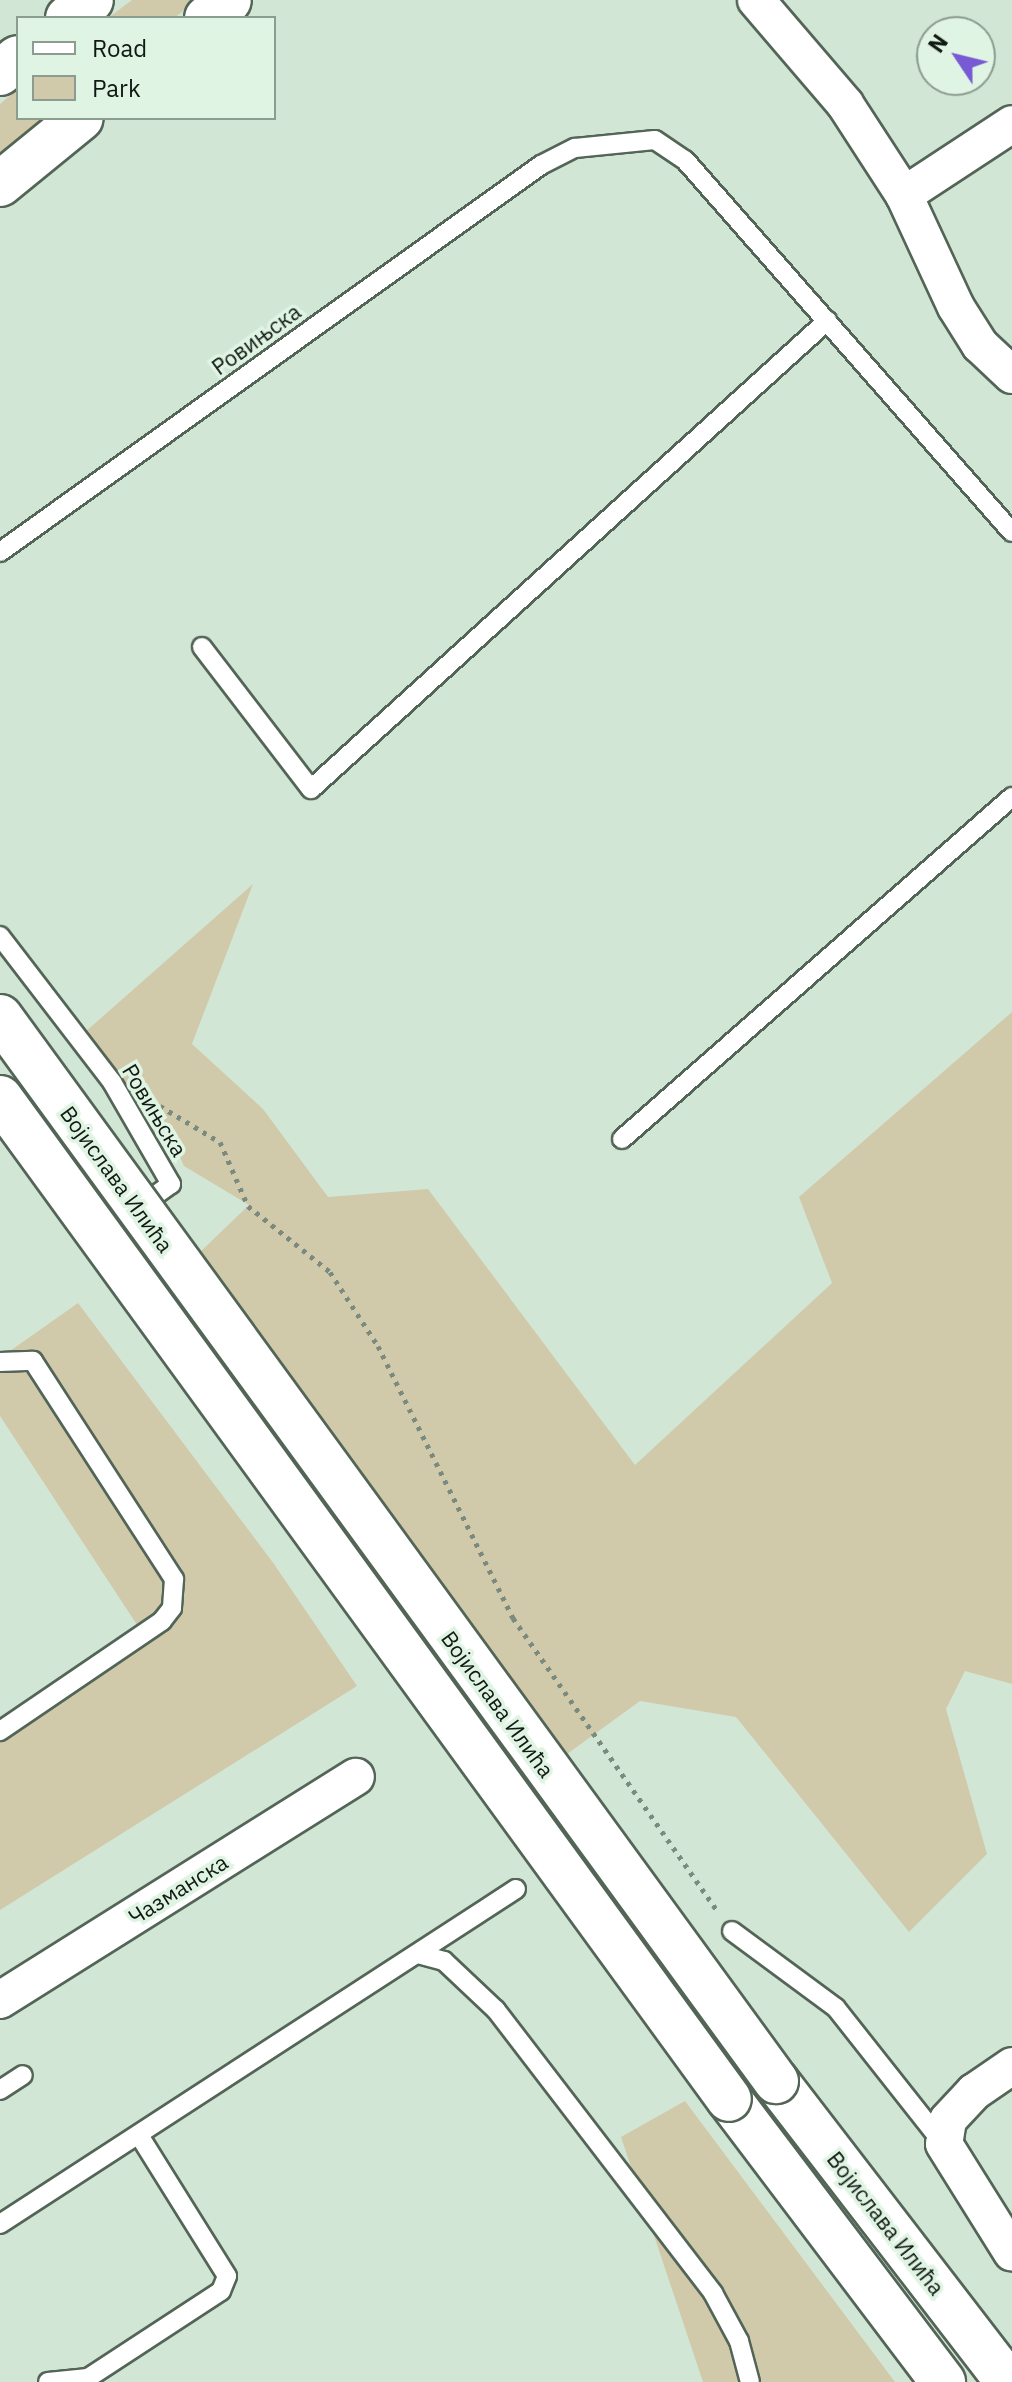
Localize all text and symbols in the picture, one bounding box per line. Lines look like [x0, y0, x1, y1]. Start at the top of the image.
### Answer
legend [16, 16, 276, 120]
north arrow [916, 16, 996, 96]
text: N [921, 28, 954, 58]
text: Road [92, 32, 147, 64]
text: Park [92, 72, 141, 104]
street label: Ровињска [206, 298, 306, 380]
street label: Ровињска [117, 1059, 193, 1161]
street label: Војислава Илића [55, 1101, 179, 1257]
street label: Војислава Илића [436, 1626, 560, 1782]
street label: Чазманска [124, 1848, 232, 1930]
street label: Војислава Илића [822, 2146, 950, 2300]

